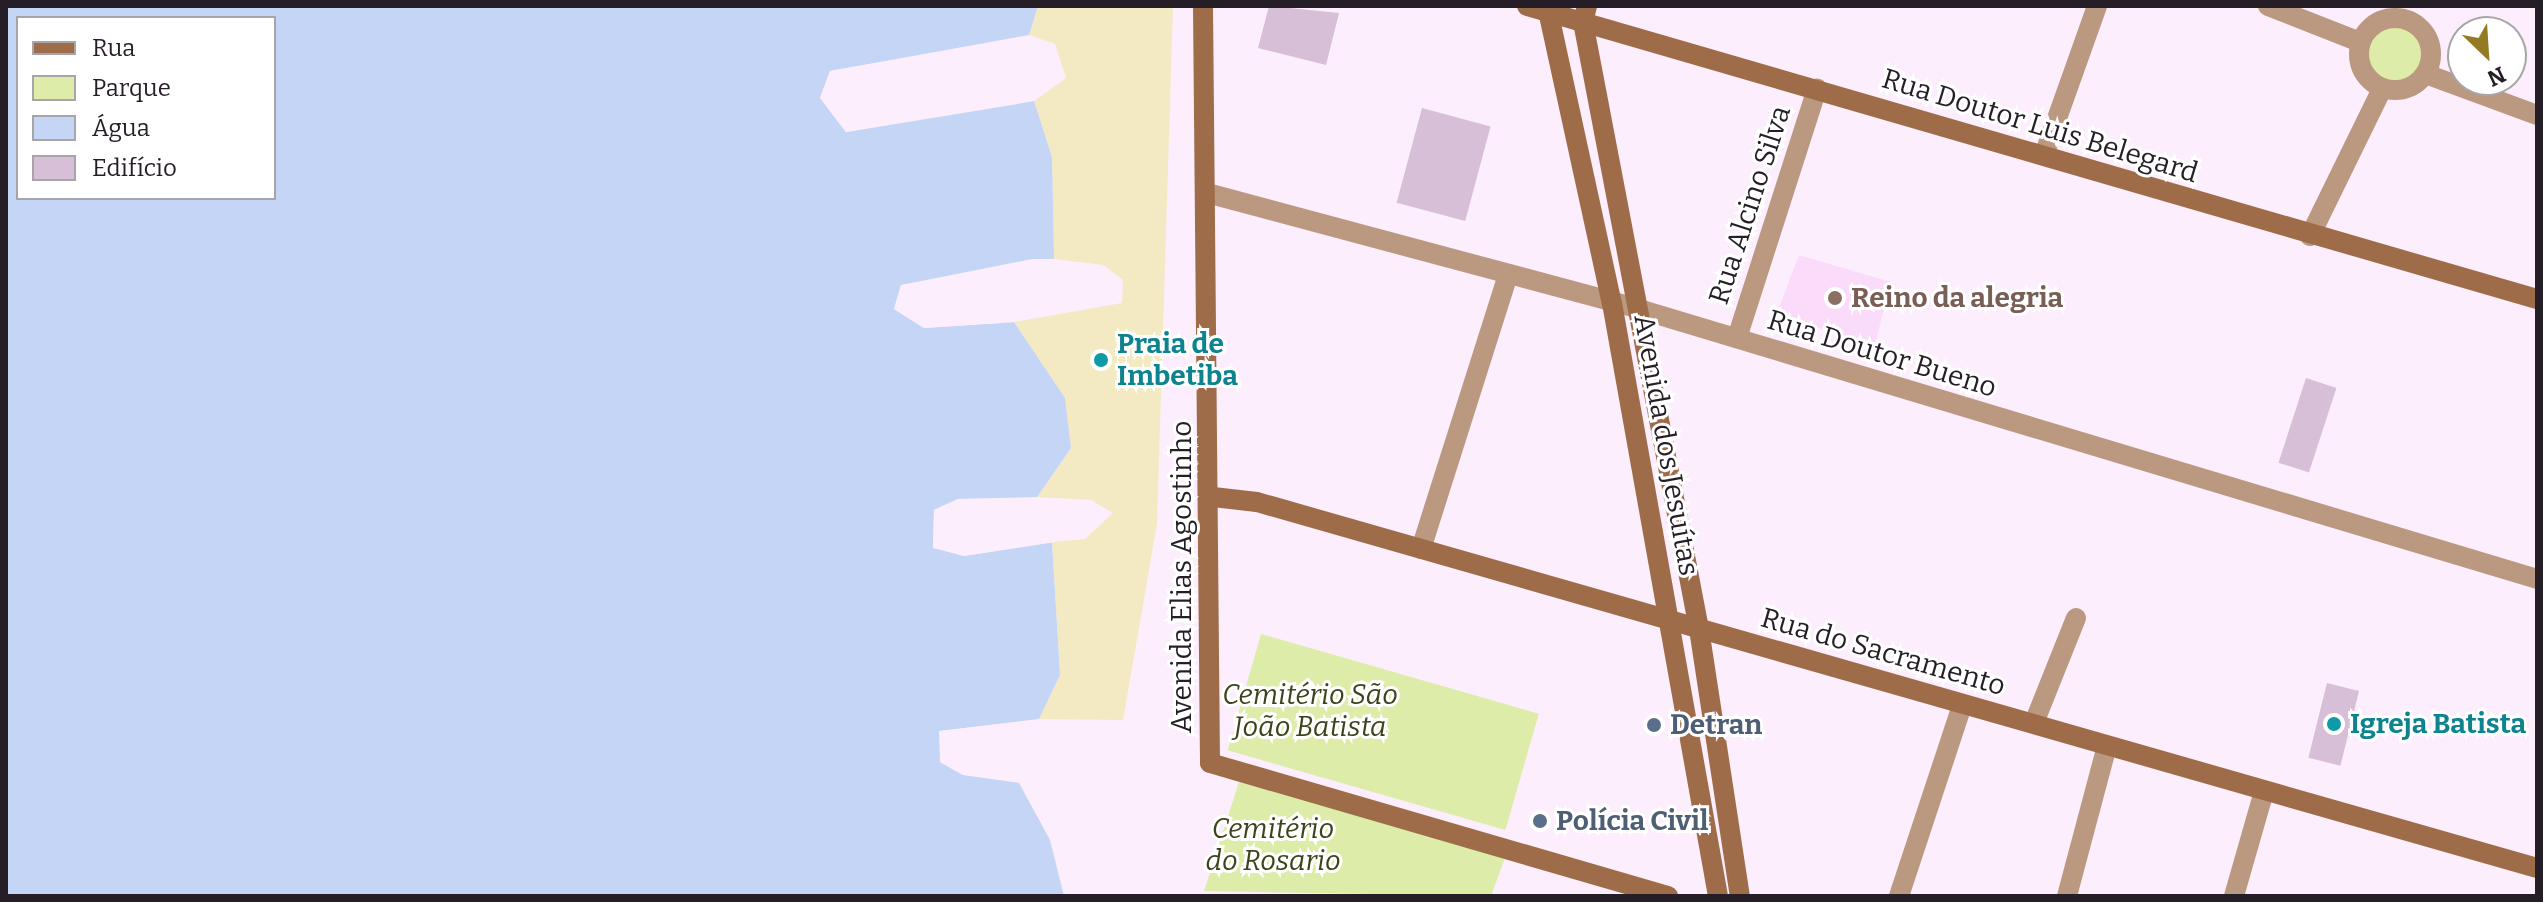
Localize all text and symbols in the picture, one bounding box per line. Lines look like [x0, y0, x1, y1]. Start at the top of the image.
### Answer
legend [16, 16, 276, 200]
north arrow [2447, 16, 2527, 96]
text: Rua [92, 34, 135, 62]
text: N [2483, 61, 2510, 92]
street label: Rua Doutor Luis Belegard [1878, 62, 2202, 190]
text: Parque [92, 74, 171, 102]
street label: Rua Alcino Silva [1702, 101, 1798, 309]
text: Água [92, 114, 150, 142]
text: Edifício [92, 154, 177, 182]
place label: Reino da alegria [1851, 281, 2063, 315]
marker: Reino da alegria [1826, 289, 1844, 307]
street label: Rua Doutor Bueno [1764, 303, 2000, 405]
street label: Avenida dos Jesuítas [1626, 312, 1706, 578]
place label: Praia de Imbetiba [1117, 327, 1238, 393]
marker: Praia de Imbetiba [1092, 351, 1110, 369]
street label: Avenida Elias Agostinho [1165, 421, 1199, 733]
street label: Rua do Sacramento [1757, 601, 2009, 703]
park label: Cemitério São João Batista [1222, 678, 1398, 744]
place label: Igreja Batista [2350, 707, 2526, 741]
place label: Detran [1670, 708, 1762, 742]
marker: Igreja Batista [2325, 715, 2343, 733]
marker: Detran [1645, 716, 1663, 734]
place label: Polícia Civil [1556, 804, 1708, 838]
park label: Cemitério do Rosario [1206, 812, 1340, 878]
marker: Polícia Civil [1531, 812, 1549, 830]

